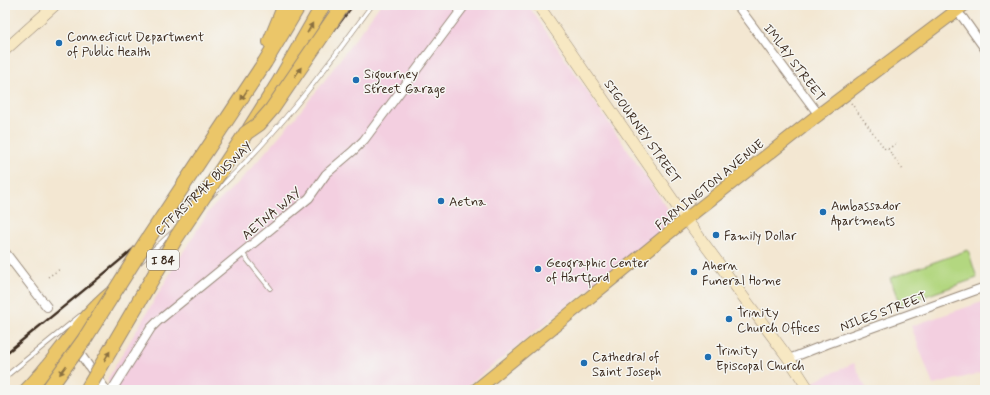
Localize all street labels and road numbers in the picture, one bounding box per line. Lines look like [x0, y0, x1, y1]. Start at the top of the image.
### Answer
street label: IMLAY STREET [759, 21, 829, 105]
street label: SIGOURNEY STREET [600, 77, 684, 187]
street label: FARMINGTON AVENUE [652, 136, 768, 234]
street label: CTFASTRAK BUSWAY [152, 138, 256, 240]
street label: AETNA WAY [238, 184, 306, 244]
road number: I 84 [147, 250, 179, 270]
street label: NILES STREET [838, 289, 930, 336]

